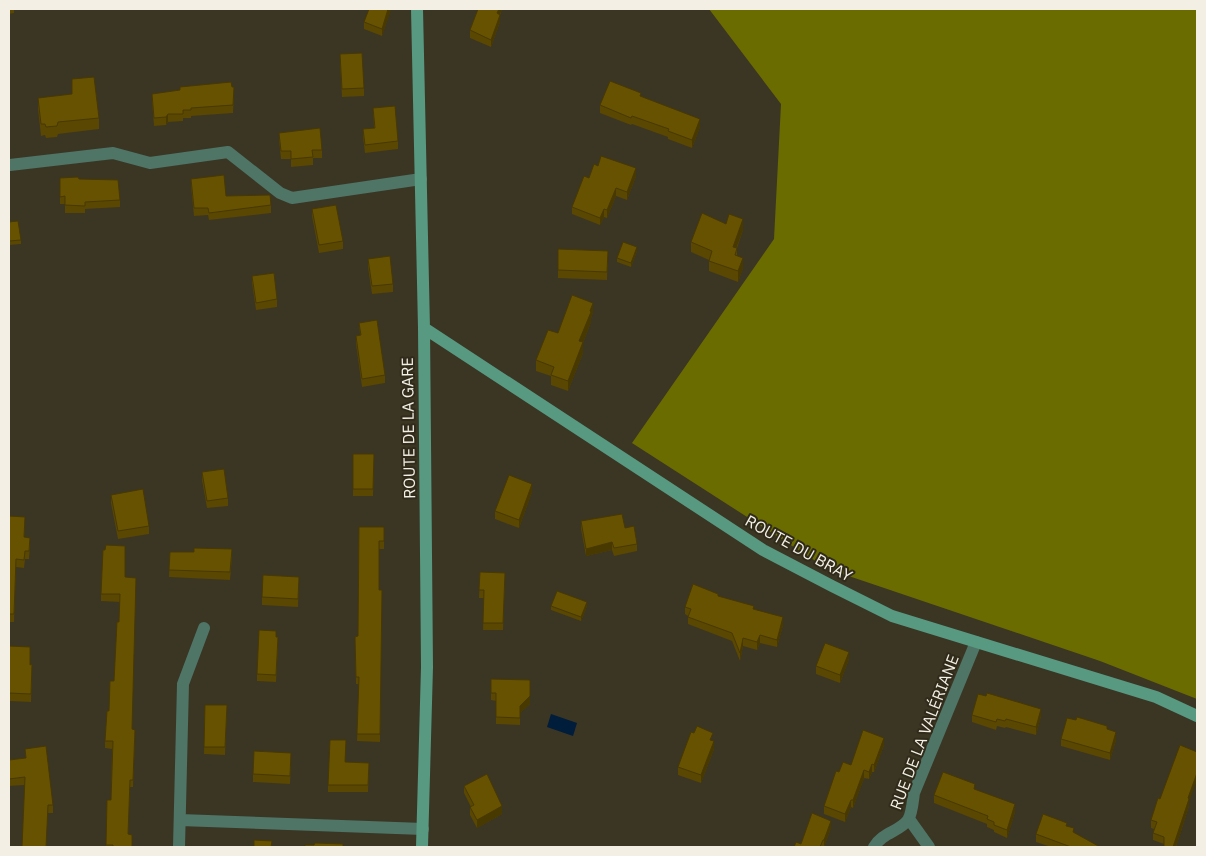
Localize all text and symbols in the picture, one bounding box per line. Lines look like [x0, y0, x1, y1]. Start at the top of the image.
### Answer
street label: ROUTE DE LA GARE [397, 357, 419, 499]
street label: ROUTE DU BRAY [742, 510, 857, 586]
street label: RUE DE LA VALÉRIANE [884, 651, 963, 812]

